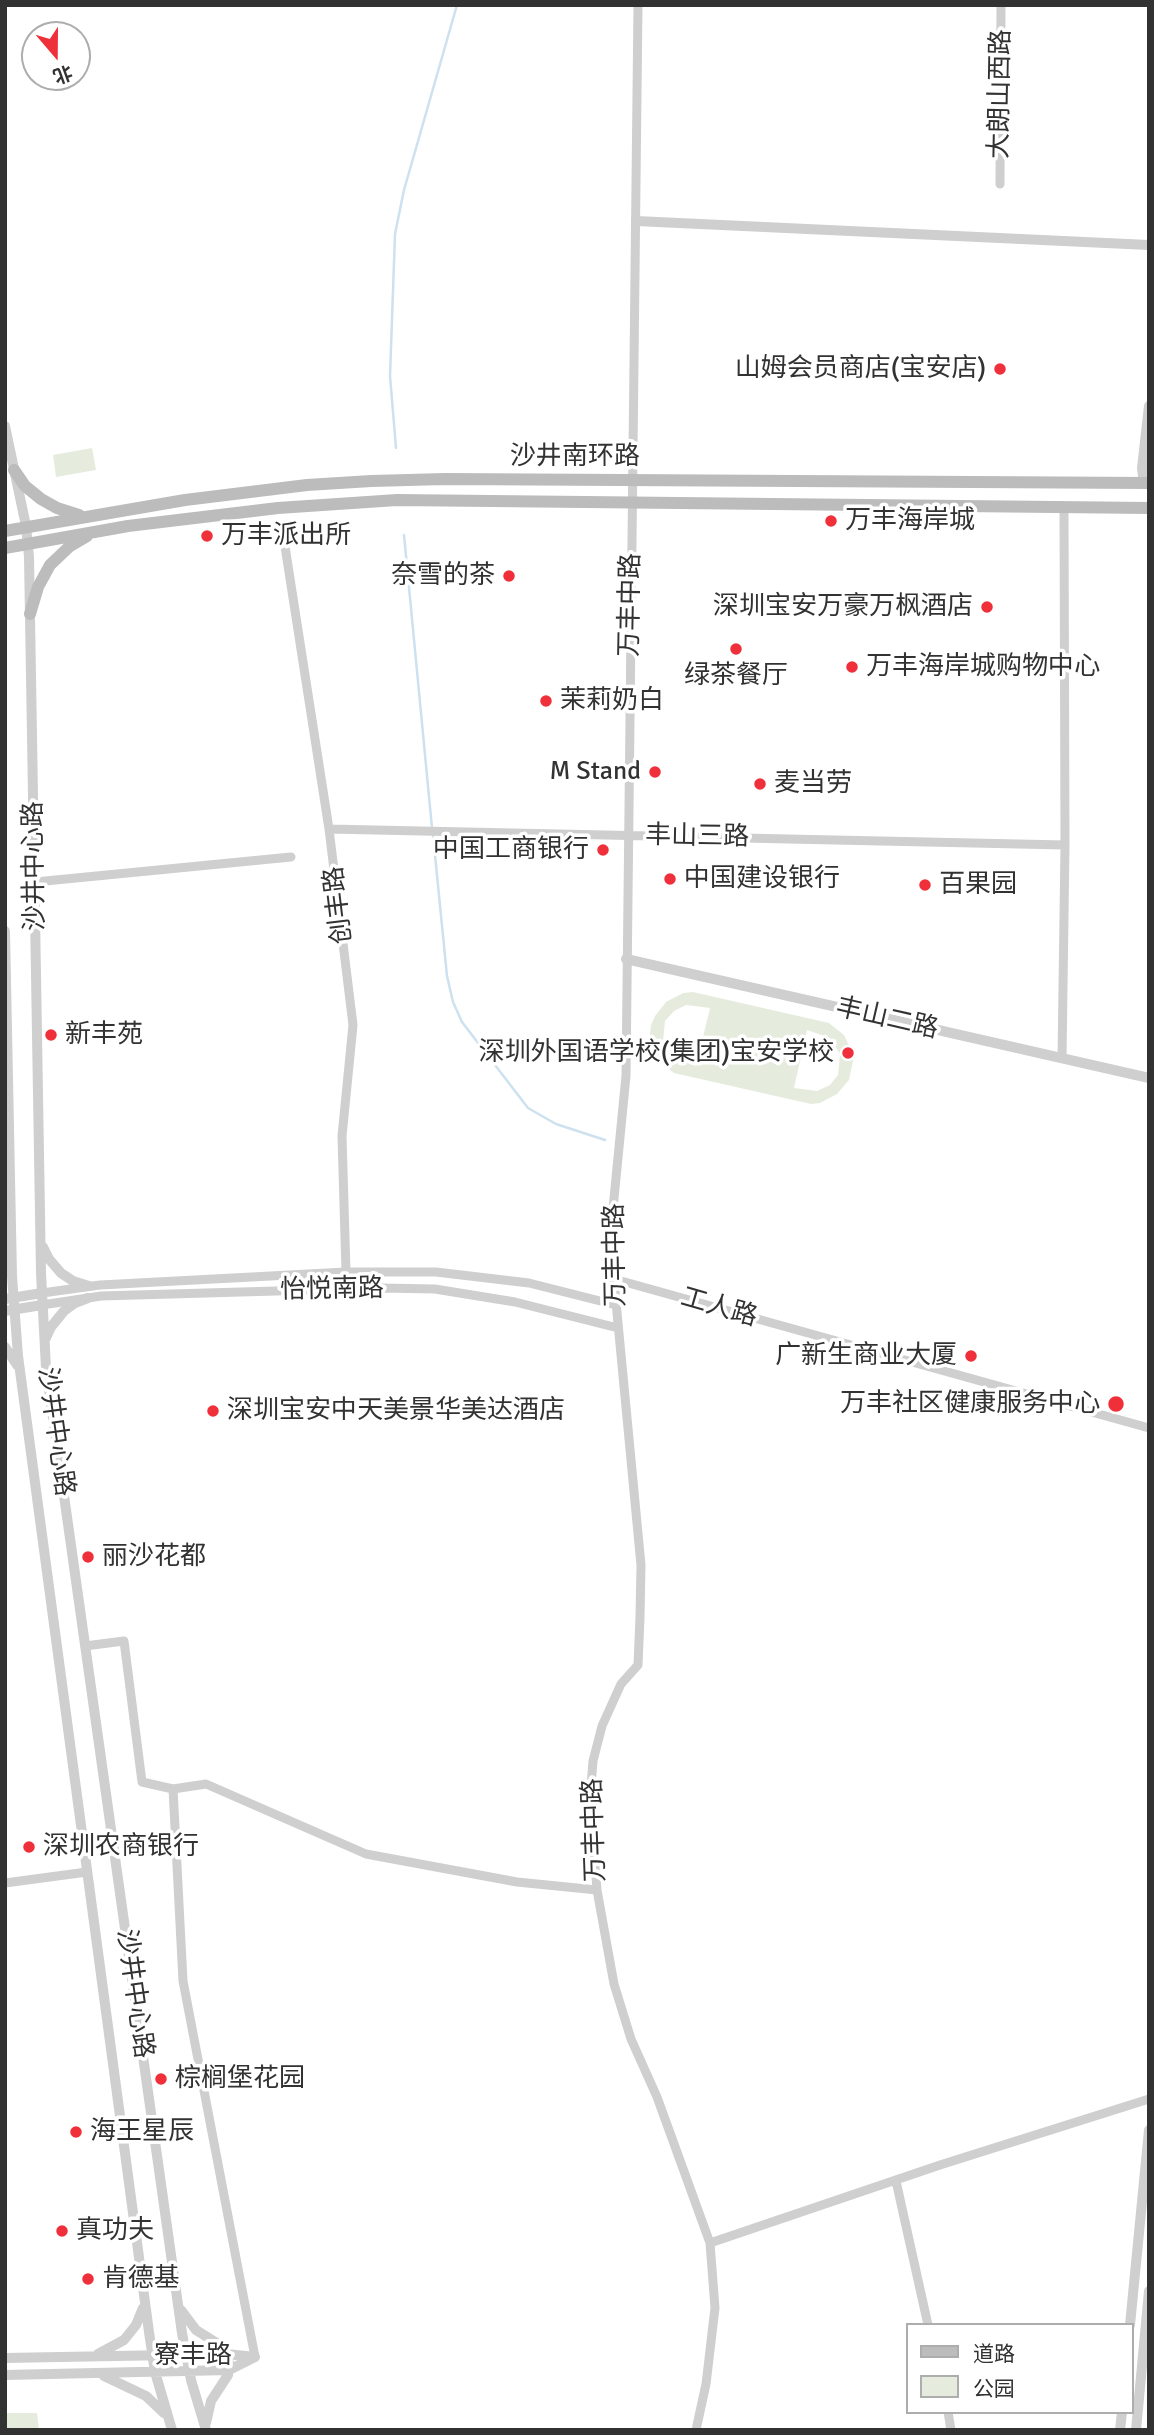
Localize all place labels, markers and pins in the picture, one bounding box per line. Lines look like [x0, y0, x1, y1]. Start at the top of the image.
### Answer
place label: 山姆会员商店(宝安店) [735, 353, 986, 385]
marker: 山姆会员商店(宝安店) [992, 361, 1008, 377]
place label: 万丰海岸城 [845, 505, 975, 537]
marker: 万丰海岸城 [823, 513, 839, 529]
place label: 万丰派出所 [221, 520, 351, 552]
marker: 万丰派出所 [199, 528, 215, 544]
place label: 奈雪的茶 [391, 560, 495, 592]
marker: 奈雪的茶 [501, 568, 517, 584]
place label: 深圳宝安万豪万枫酒店 [713, 591, 973, 623]
marker: 深圳宝安万豪万枫酒店 [979, 599, 995, 615]
marker: 绿茶餐厅 [728, 641, 744, 657]
place label: 万丰海岸城购物中心 [866, 651, 1100, 683]
marker: 万丰海岸城购物中心 [844, 659, 860, 675]
place label: 绿茶餐厅 [684, 660, 788, 692]
place label: 茉莉奶白 [560, 685, 664, 717]
marker: 茉莉奶白 [538, 693, 554, 709]
place label: M Stand [550, 756, 641, 788]
marker: M Stand [647, 764, 663, 780]
place label: 麦当劳 [774, 768, 852, 800]
marker: 麦当劳 [752, 776, 768, 792]
place label: 中国工商银行 [433, 834, 589, 866]
marker: 中国工商银行 [595, 842, 611, 858]
place label: 中国建设银行 [684, 863, 840, 895]
place label: 百果园 [939, 869, 1017, 901]
marker: 中国建设银行 [662, 871, 678, 887]
marker: 百果园 [917, 877, 933, 893]
place label: 新丰苑 [65, 1019, 143, 1051]
marker: 新丰苑 [43, 1027, 59, 1043]
place label: 深圳外国语学校(集团)宝安学校 [479, 1037, 834, 1069]
marker: 深圳外国语学校(集团)宝安学校 [840, 1045, 856, 1061]
place label: 广新生商业大厦 [775, 1340, 957, 1372]
marker: 广新生商业大厦 [963, 1348, 979, 1364]
place label: 万丰社区健康服务中心 [840, 1388, 1100, 1420]
marker: 万丰社区健康服务中心 [1106, 1394, 1126, 1414]
place label: 深圳宝安中天美景华美达酒店 [227, 1395, 565, 1427]
marker: 深圳宝安中天美景华美达酒店 [205, 1403, 221, 1419]
place label: 丽沙花都 [102, 1541, 206, 1573]
marker: 丽沙花都 [80, 1549, 96, 1565]
place label: 深圳农商银行 [43, 1831, 199, 1863]
marker: 深圳农商银行 [21, 1839, 37, 1855]
place label: 棕榈堡花园 [175, 2063, 305, 2095]
marker: 棕榈堡花园 [153, 2071, 169, 2087]
place label: 海王星辰 [90, 2116, 194, 2148]
marker: 海王星辰 [68, 2124, 84, 2140]
place label: 真功夫 [76, 2215, 154, 2247]
marker: 真功夫 [54, 2223, 70, 2239]
place label: 肯德基 [102, 2263, 180, 2295]
marker: 肯德基 [80, 2271, 96, 2287]

